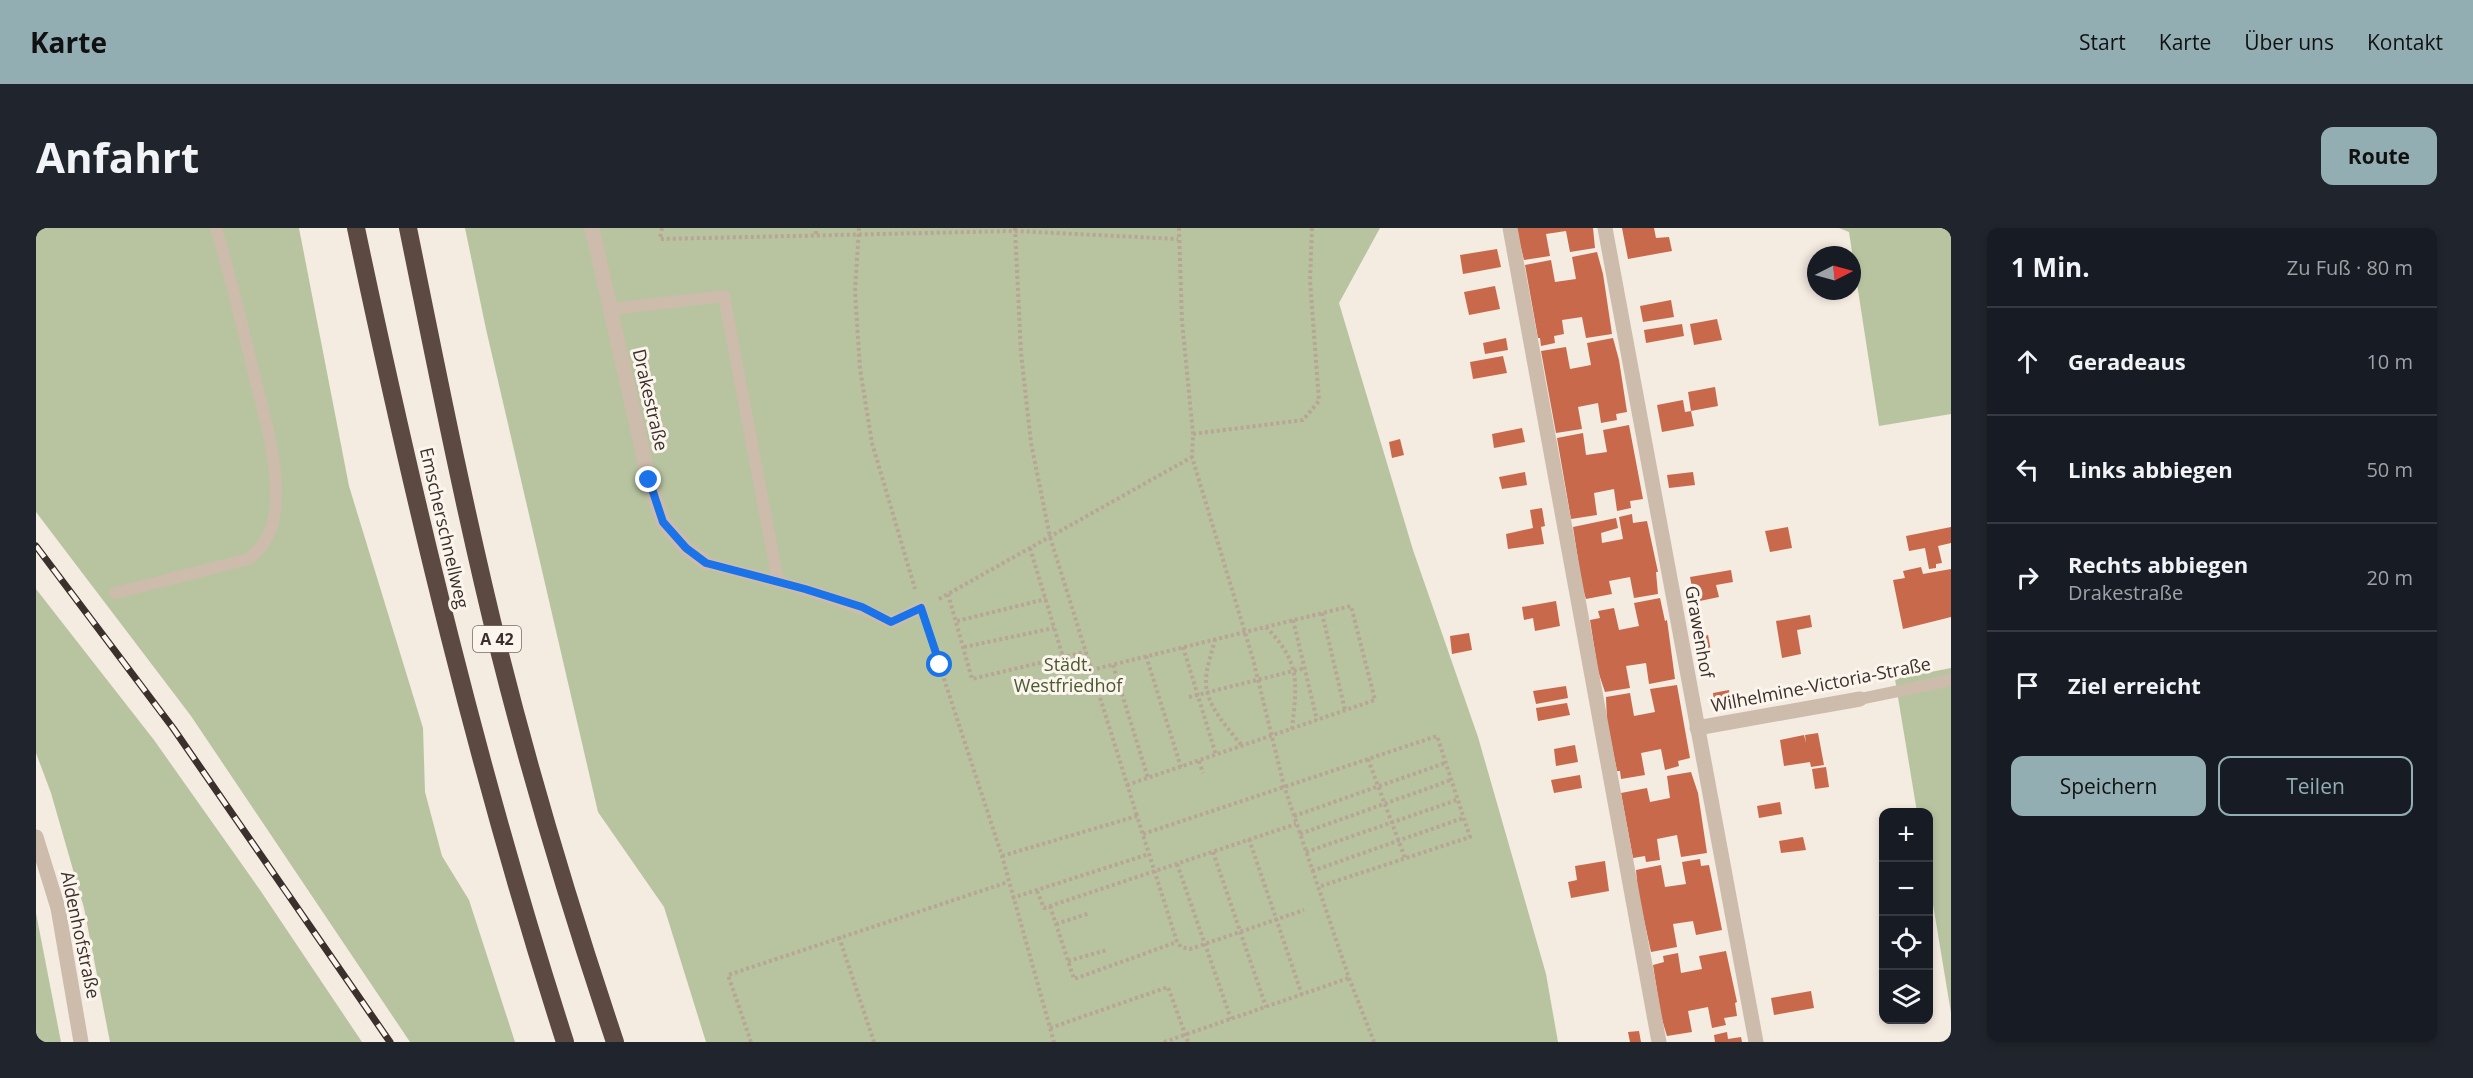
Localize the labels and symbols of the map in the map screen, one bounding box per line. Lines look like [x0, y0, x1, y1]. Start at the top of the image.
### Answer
north arrow [1807, 246, 1861, 300]
street label: Drakestraße [628, 347, 674, 453]
street label: Emscherschnellweg [415, 445, 475, 611]
route end [635, 466, 661, 492]
street label: Grawenhof [1680, 584, 1720, 681]
road number: A 42 [473, 626, 521, 652]
route start [926, 651, 952, 677]
street label: Wilhelmine-Victoria-Straße [1709, 651, 1933, 717]
park label: Städt. Westfriedhof [1014, 652, 1123, 697]
street label: Aldenhofstraße [56, 869, 106, 1001]

